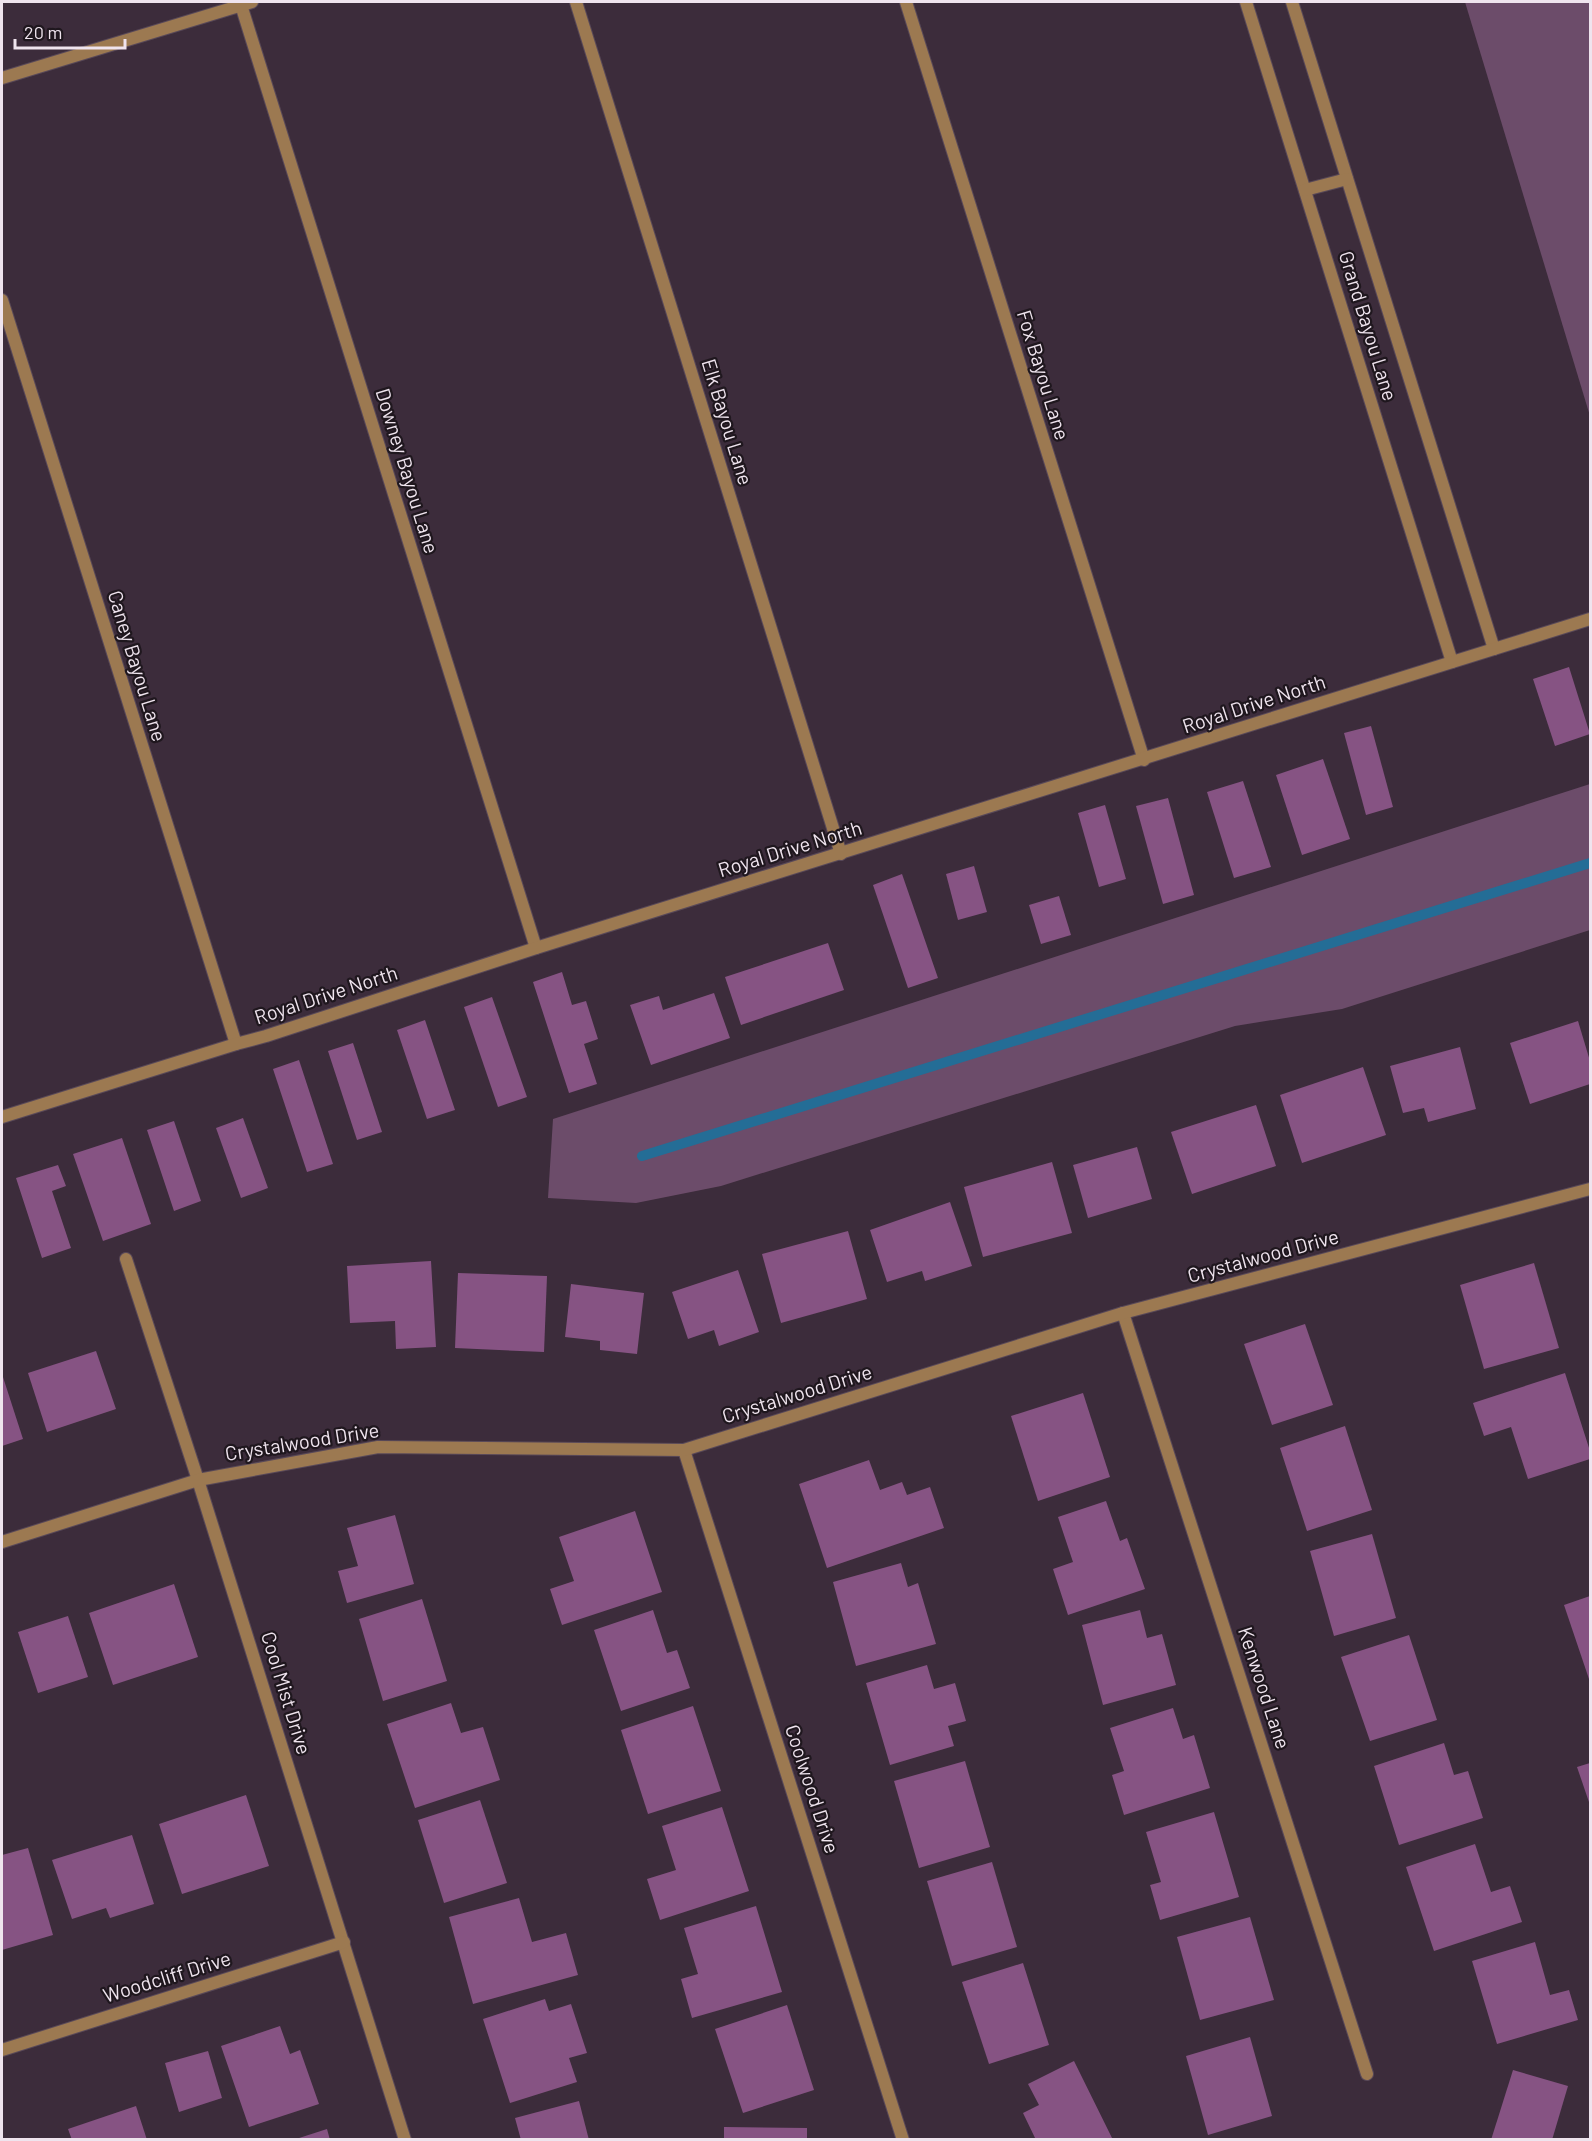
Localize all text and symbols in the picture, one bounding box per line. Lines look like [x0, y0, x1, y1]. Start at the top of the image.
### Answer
scale bar [15, 12, 124, 50]
text: 20 m [24, 21, 62, 43]
street label: Grand Bayou Lane [1335, 248, 1403, 403]
street label: Fox Bayou Lane [1013, 307, 1075, 443]
street label: Elk Bayou Lane [697, 356, 759, 488]
street label: Downey Bayou Lane [371, 385, 444, 556]
street label: Caney Bayou Lane [104, 587, 172, 744]
street label: Royal Drive North [1179, 669, 1328, 738]
street label: Royal Drive North [715, 815, 865, 881]
street label: Royal Drive North [251, 960, 400, 1029]
street label: Crystalwood Drive [1184, 1223, 1341, 1287]
street label: Crystalwood Drive [719, 1359, 875, 1427]
street label: Crystalwood Drive [223, 1417, 381, 1465]
street label: Kenwood Lane [1234, 1624, 1296, 1752]
street label: Cool Mist Drive [257, 1628, 317, 1757]
street label: Coolwood Drive [781, 1721, 845, 1856]
street label: Woodcliff Drive [100, 1945, 233, 2007]

